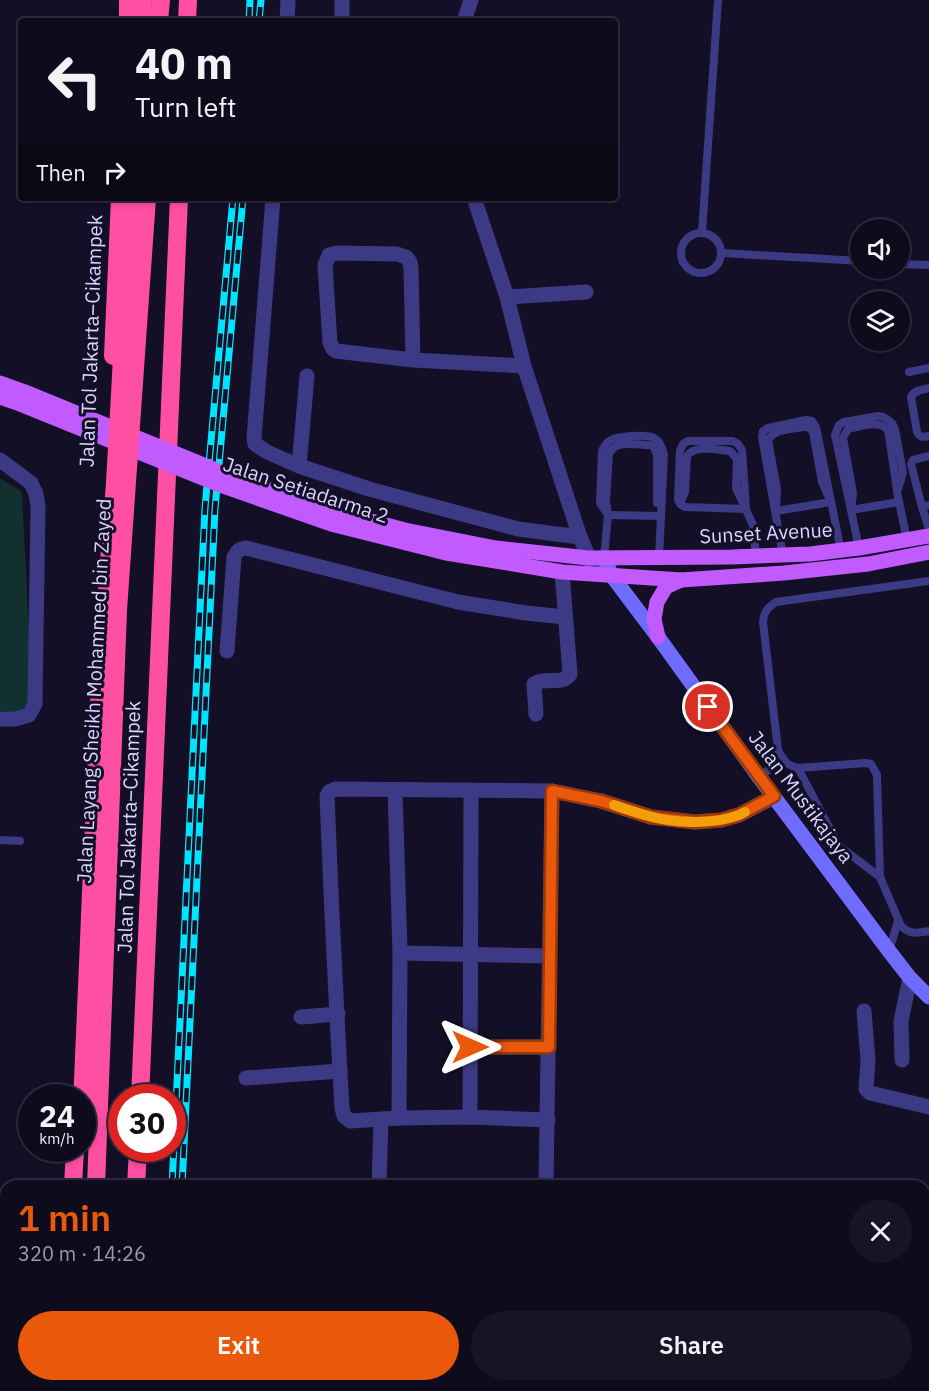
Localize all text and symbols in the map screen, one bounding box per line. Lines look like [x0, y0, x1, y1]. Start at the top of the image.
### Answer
text: 40 m [135, 36, 233, 91]
icon: left [36, 42, 114, 120]
text: Turn left [135, 89, 236, 124]
icon: right [98, 156, 131, 189]
text: Then [36, 158, 86, 187]
street label: Jalan Tol Jakarta–Cikampek [73, 214, 108, 468]
map controls [850, 219, 910, 351]
button: sound [850, 219, 910, 279]
button: layers [850, 291, 910, 351]
street label: Jalan Setiadarma 2 [220, 450, 393, 529]
street label: Jalan Layang Sheikh Mohammed bin Zayed [70, 498, 117, 884]
street label: Sunset Avenue [699, 516, 833, 549]
pin [682, 681, 733, 732]
icon: arrive [691, 690, 724, 723]
street label: Jalan Tol Jakarta–Cikampek [111, 700, 146, 954]
street label: Jalan Mustikajaya [743, 725, 860, 869]
position arrow [438, 1015, 502, 1079]
speed limit sign: 30 [108, 1084, 186, 1162]
text: 24 [39, 1096, 75, 1135]
text: km/h [39, 1129, 75, 1148]
text: 1 min [18, 1194, 111, 1241]
button: close [849, 1200, 912, 1263]
text: 320 m · 14:26 [18, 1240, 146, 1267]
button: Exit [18, 1311, 459, 1380]
button: Share [471, 1311, 912, 1380]

